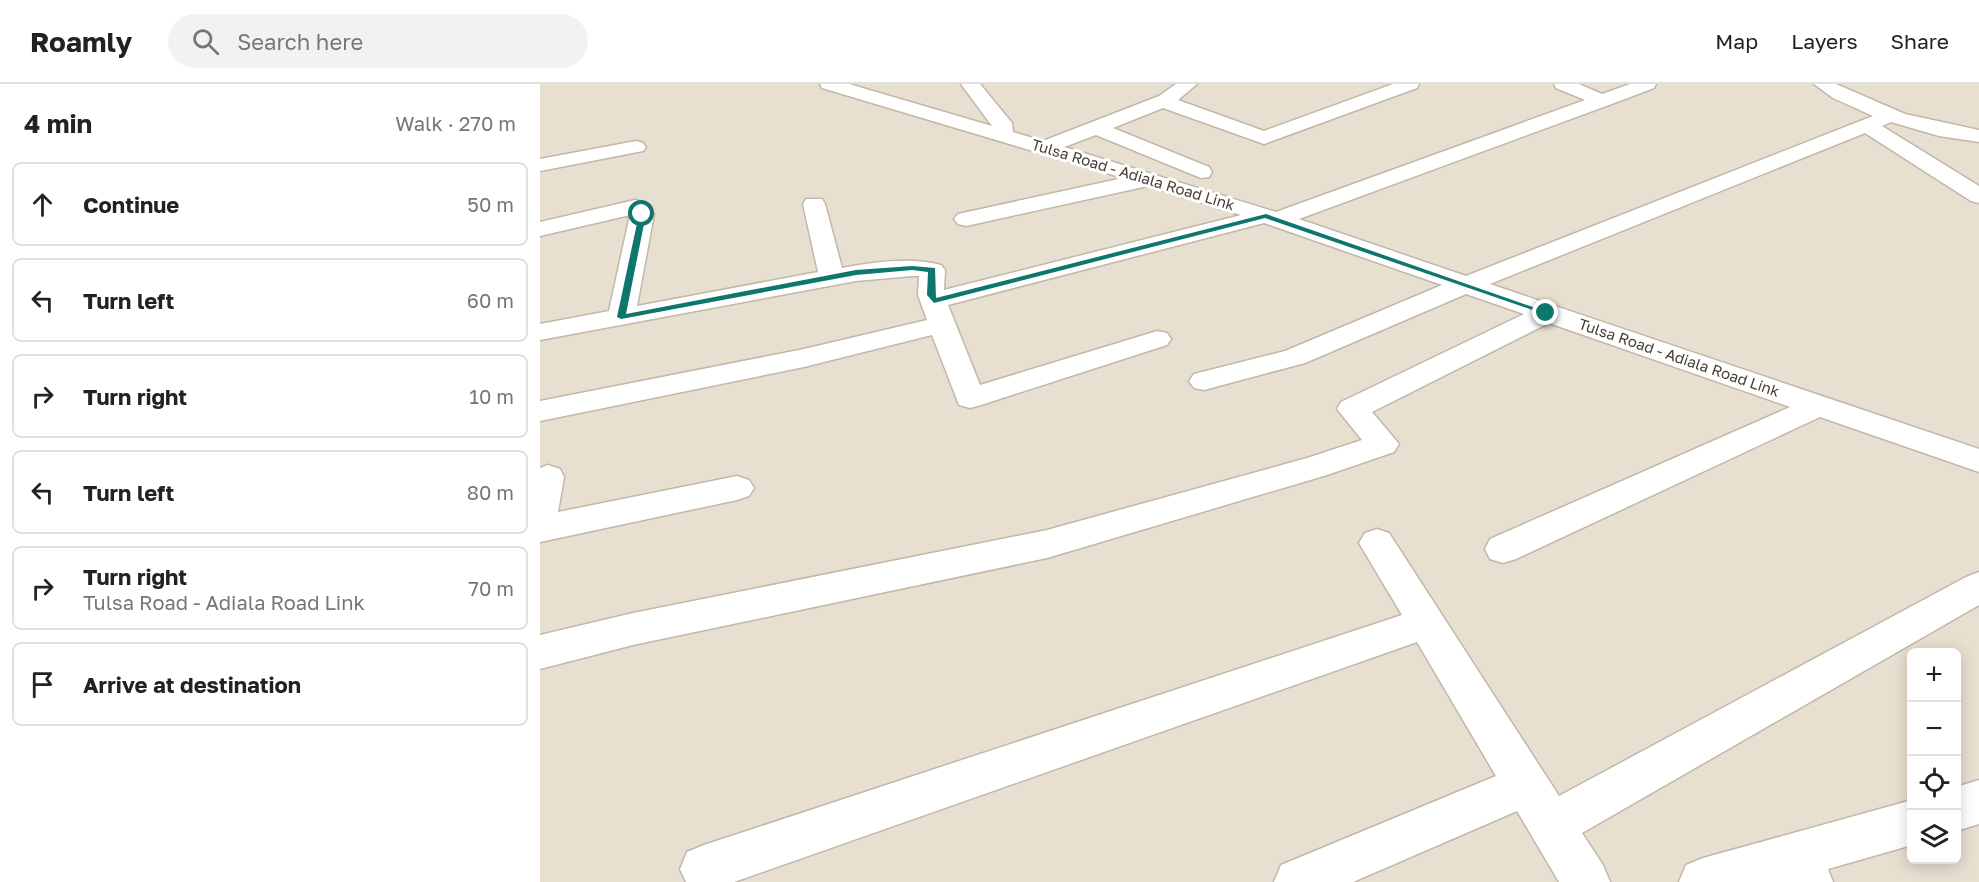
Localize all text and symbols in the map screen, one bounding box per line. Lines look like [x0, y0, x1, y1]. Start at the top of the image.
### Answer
search box [168, 14, 588, 68]
text: Roamly [30, 25, 132, 58]
icon: search [189, 25, 222, 58]
text: Search here [237, 28, 363, 55]
text: Map [1715, 28, 1758, 54]
text: Layers [1791, 28, 1858, 54]
text: Share [1891, 28, 1949, 54]
text: 4 min [24, 108, 92, 139]
text: Walk · 270 m [395, 111, 516, 135]
street label: Tulsa Road - Adiala Road Link [1030, 135, 1237, 214]
icon: ahead [26, 188, 59, 221]
text: Continue [83, 191, 179, 218]
text: 50 m [467, 192, 514, 216]
route start [628, 200, 654, 226]
icon: left [26, 284, 59, 317]
text: Turn left [83, 287, 174, 314]
text: 60 m [467, 288, 514, 312]
route end [1532, 299, 1558, 325]
street label: Tulsa Road - Adiala Road Link [1576, 314, 1783, 400]
icon: right [26, 380, 59, 413]
text: Turn right [83, 383, 187, 410]
text: 10 m [469, 384, 514, 408]
icon: left [26, 476, 59, 509]
text: Turn left [83, 479, 174, 506]
text: 80 m [467, 480, 514, 504]
text: Turn right [83, 563, 187, 590]
icon: right [26, 572, 59, 605]
text: 70 m [468, 576, 514, 600]
text: Tulsa Road - Adiala Road Link [83, 590, 365, 614]
map controls [1907, 648, 1961, 864]
button: + [1907, 648, 1961, 702]
icon: arrive [26, 668, 59, 701]
text: Arrive at destination [83, 671, 301, 698]
button: − [1907, 702, 1961, 756]
button: locate [1907, 756, 1961, 810]
button: layers [1907, 810, 1961, 864]

